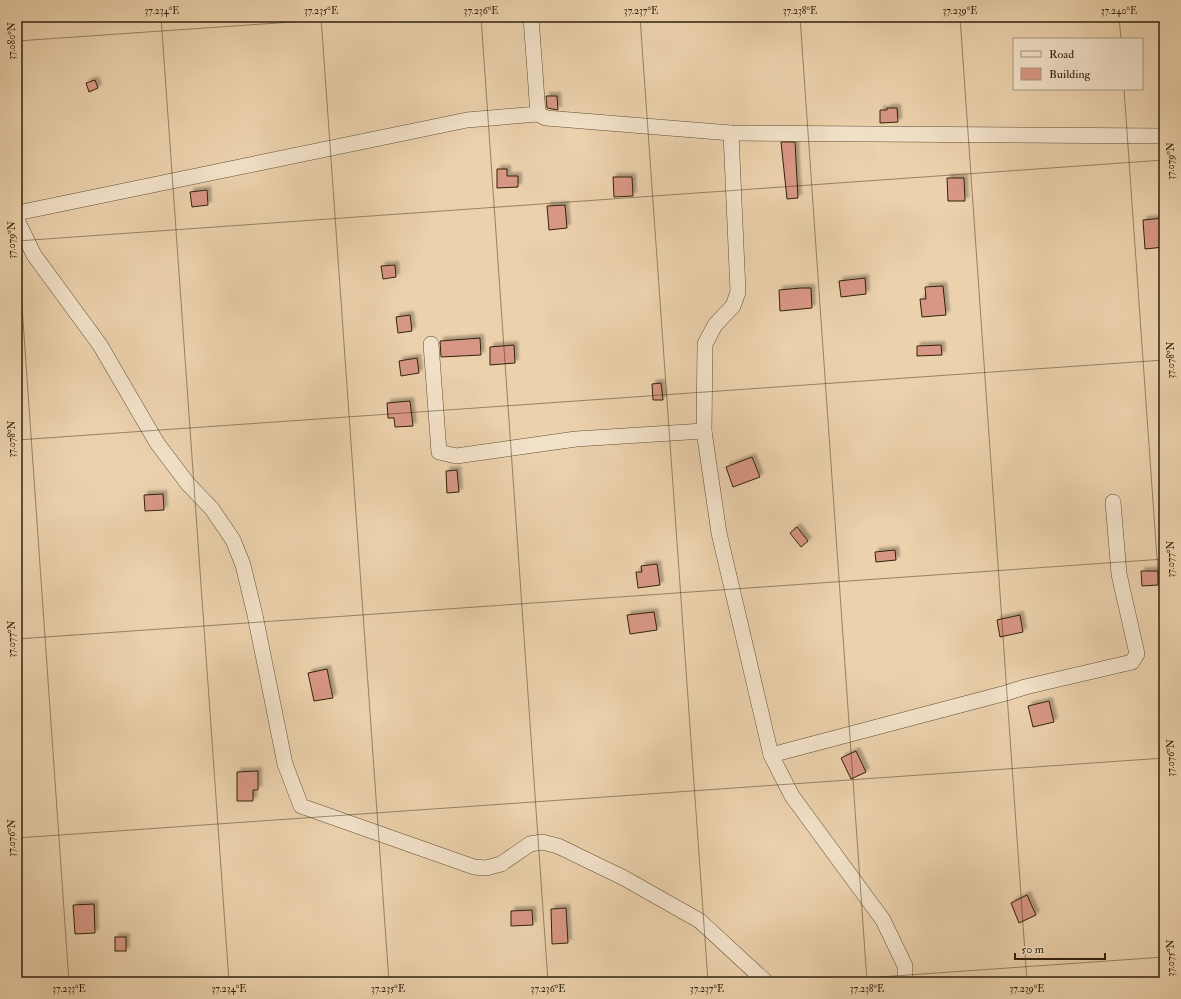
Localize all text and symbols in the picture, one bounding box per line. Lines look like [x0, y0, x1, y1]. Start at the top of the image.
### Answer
text: 37.234°E [144, 5, 180, 17]
text: 37.235°E [304, 5, 338, 17]
text: 37.236°E [464, 5, 498, 17]
text: 37.237°E [624, 5, 658, 17]
text: 37.238°E [783, 5, 817, 17]
text: 37.239°E [943, 5, 977, 17]
text: 37.240°E [1101, 5, 1137, 17]
text: 37.080°N [6, 22, 18, 60]
legend [1013, 38, 1143, 90]
text: Road [1049, 47, 1074, 62]
text: Building [1049, 67, 1092, 82]
text: 37.079°N [1165, 142, 1177, 180]
text: 37.079°N [6, 221, 18, 259]
text: 37.078°N [1165, 341, 1177, 379]
text: 37.078°N [6, 420, 18, 458]
text: 37.077°N [1165, 540, 1177, 577]
text: 37.077°N [6, 620, 18, 657]
text: 37.076°N [1165, 739, 1177, 777]
text: 37.076°N [6, 819, 18, 857]
scale bar [1015, 935, 1105, 961]
text: 37.075°N [1165, 940, 1177, 976]
text: 50 m [1021, 942, 1045, 957]
text: 37.233°E [52, 983, 86, 995]
text: 37.234°E [211, 983, 247, 995]
text: 37.235°E [371, 983, 405, 995]
text: 37.236°E [531, 983, 565, 995]
text: 37.237°E [690, 983, 724, 995]
text: 37.238°E [850, 983, 884, 995]
text: 37.239°E [1010, 983, 1044, 995]

